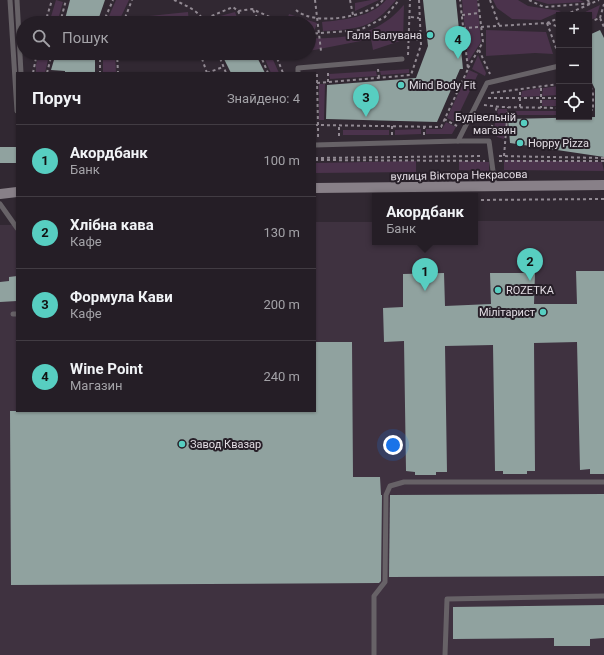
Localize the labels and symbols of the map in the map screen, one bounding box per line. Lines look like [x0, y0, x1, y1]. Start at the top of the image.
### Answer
pin: 4 [445, 26, 471, 59]
place label: Галя Балувана [347, 29, 422, 42]
marker: Галя Балувана [425, 30, 435, 40]
place label: Mind Body Fit [409, 79, 476, 92]
marker: Mind Body Fit [396, 80, 406, 90]
pin: 3 [353, 84, 379, 117]
place label: Будівельній магазин [455, 111, 516, 137]
marker: Будівельній магазин [519, 118, 529, 128]
place label: Hoppy Pizza [528, 137, 589, 150]
marker: Hoppy Pizza [515, 138, 525, 148]
street label: вулиця Віктора Некрасова [390, 168, 528, 183]
pin: 2 [517, 248, 543, 281]
pin: 1 [412, 258, 438, 291]
place label: ROZETKA [506, 284, 555, 297]
marker: ROZETKA [493, 285, 503, 295]
place label: Мілітарист [479, 306, 536, 319]
marker: Мілітарист [538, 307, 548, 317]
your location [383, 435, 403, 455]
place label: Завод Квазар [190, 438, 261, 451]
marker: Завод Квазар [177, 439, 187, 449]

